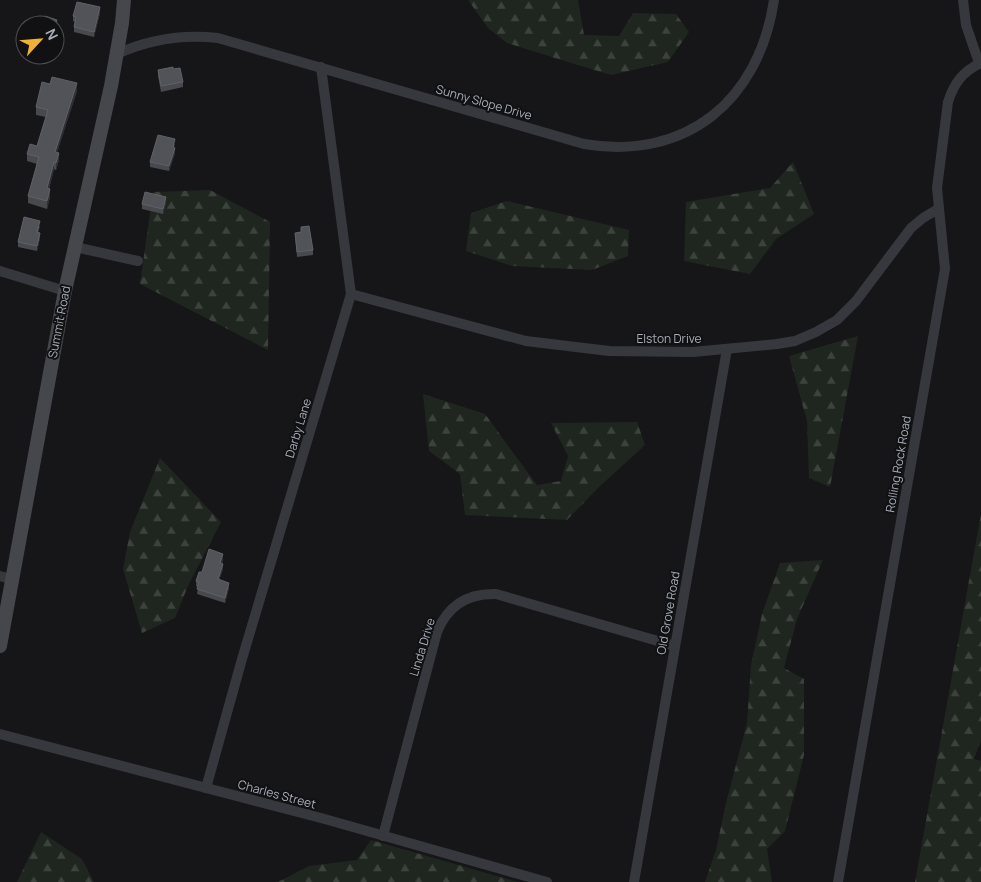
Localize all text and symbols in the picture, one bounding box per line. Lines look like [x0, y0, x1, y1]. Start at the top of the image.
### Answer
north arrow [15, 15, 65, 65]
text: N [41, 25, 63, 43]
street label: Sunny Slope Drive [434, 80, 534, 124]
street label: Summit Road [44, 284, 74, 360]
street label: Elston Drive [636, 330, 702, 347]
street label: Darby Lane [281, 396, 315, 460]
street label: Rolling Rock Road [881, 414, 915, 514]
street label: Old Grove Road [652, 570, 684, 656]
street label: Linda Drive [405, 616, 439, 678]
street label: Charles Street [236, 775, 318, 813]

